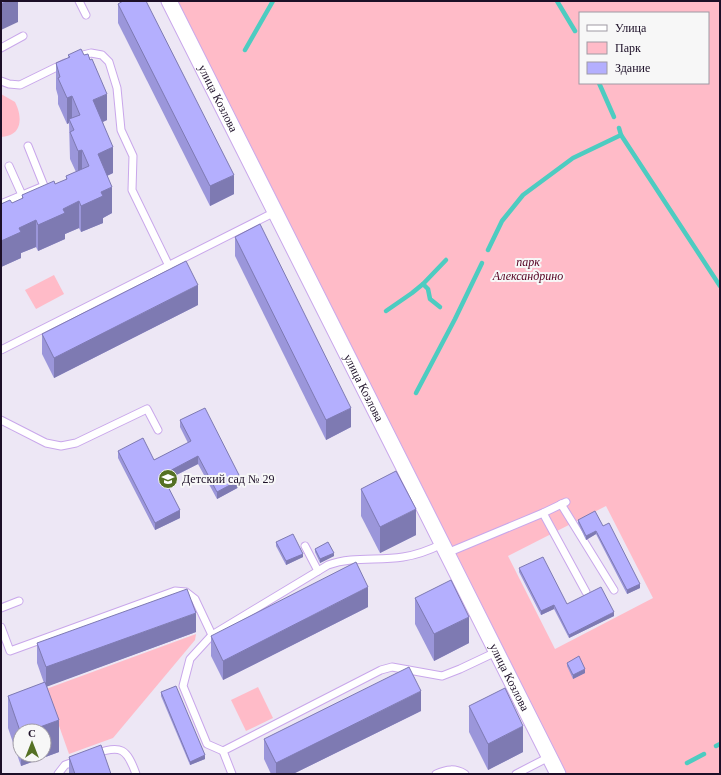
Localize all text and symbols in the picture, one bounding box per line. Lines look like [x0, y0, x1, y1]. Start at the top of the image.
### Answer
legend [579, 12, 709, 84]
text: Улица [615, 21, 647, 35]
text: Парк [615, 41, 641, 55]
text: Здание [615, 61, 650, 75]
street label: улица Козлова [195, 62, 241, 135]
park label: парк Александрино [492, 255, 563, 283]
street label: улица Козлова [341, 352, 387, 424]
school or university icon: Детский сад № 29 [157, 468, 179, 490]
place label: Детский сад № 29 [182, 472, 274, 486]
street label: улица Козлова [486, 641, 532, 714]
north arrow [12, 723, 52, 763]
text: С [28, 727, 36, 739]

